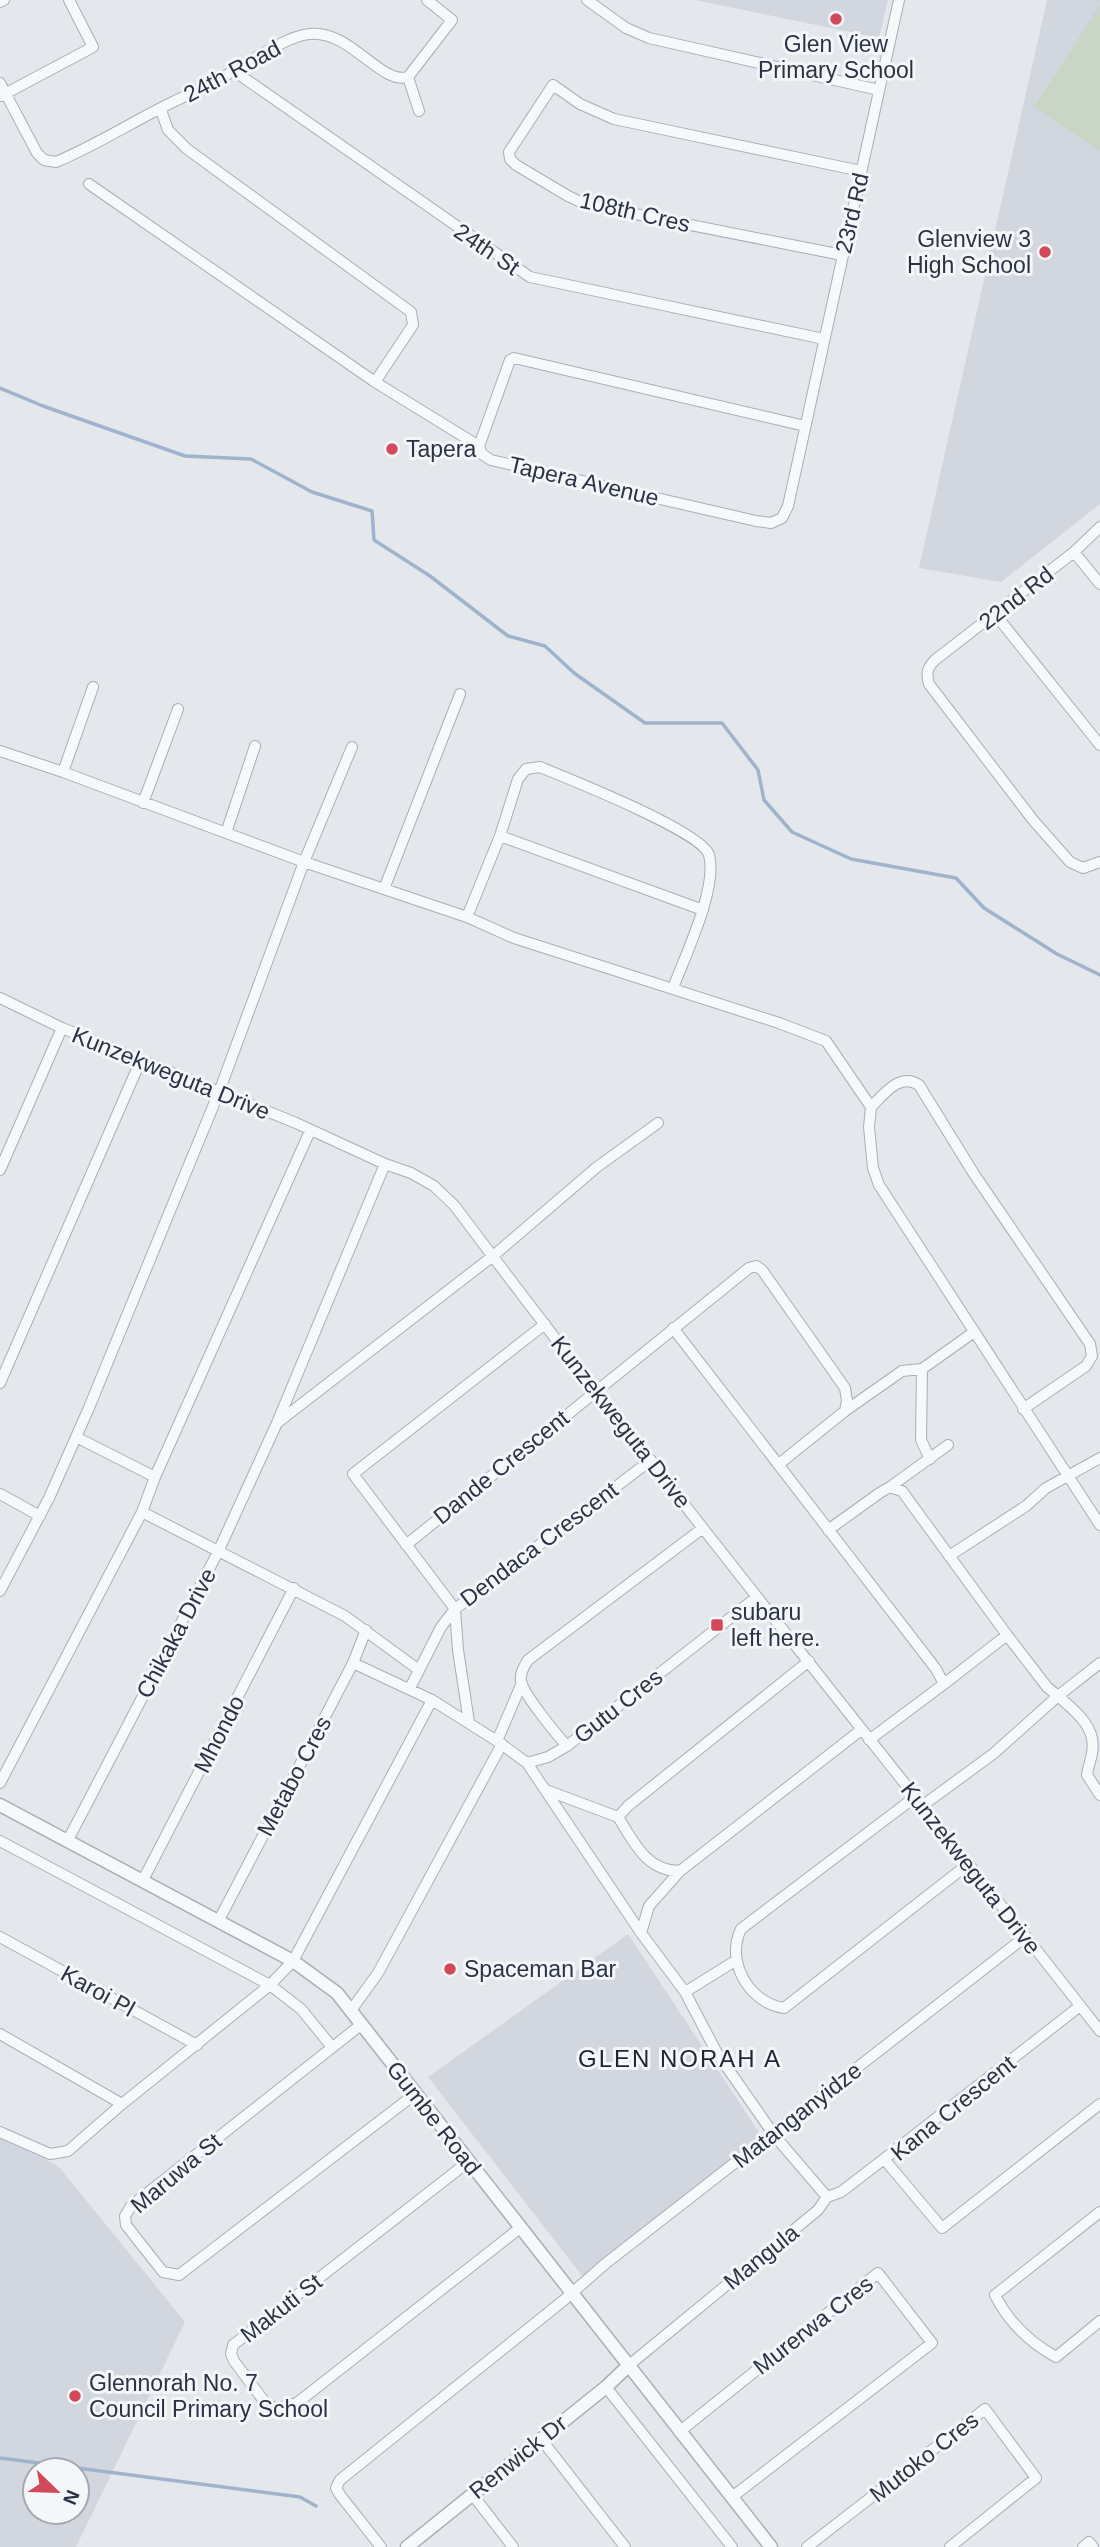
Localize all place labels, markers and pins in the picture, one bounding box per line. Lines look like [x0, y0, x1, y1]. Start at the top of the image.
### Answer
marker: Glen View Primary School [828, 11, 844, 27]
place label: Glen View Primary School [758, 31, 914, 83]
place label: Glenview 3 High School [907, 226, 1031, 278]
marker: Glenview 3 High School [1037, 244, 1053, 260]
place label: Tapera [406, 436, 477, 462]
marker: Tapera [384, 441, 400, 457]
place label: subaru left here. [731, 1599, 821, 1651]
marker: subaru left here. [709, 1617, 725, 1633]
place label: Spaceman Bar [464, 1956, 616, 1982]
marker: Spaceman Bar [442, 1961, 458, 1977]
place label: Glennorah No. 7 Council Primary School [89, 2370, 328, 2422]
marker: Glennorah No. 7 Council Primary School [67, 2388, 83, 2404]

